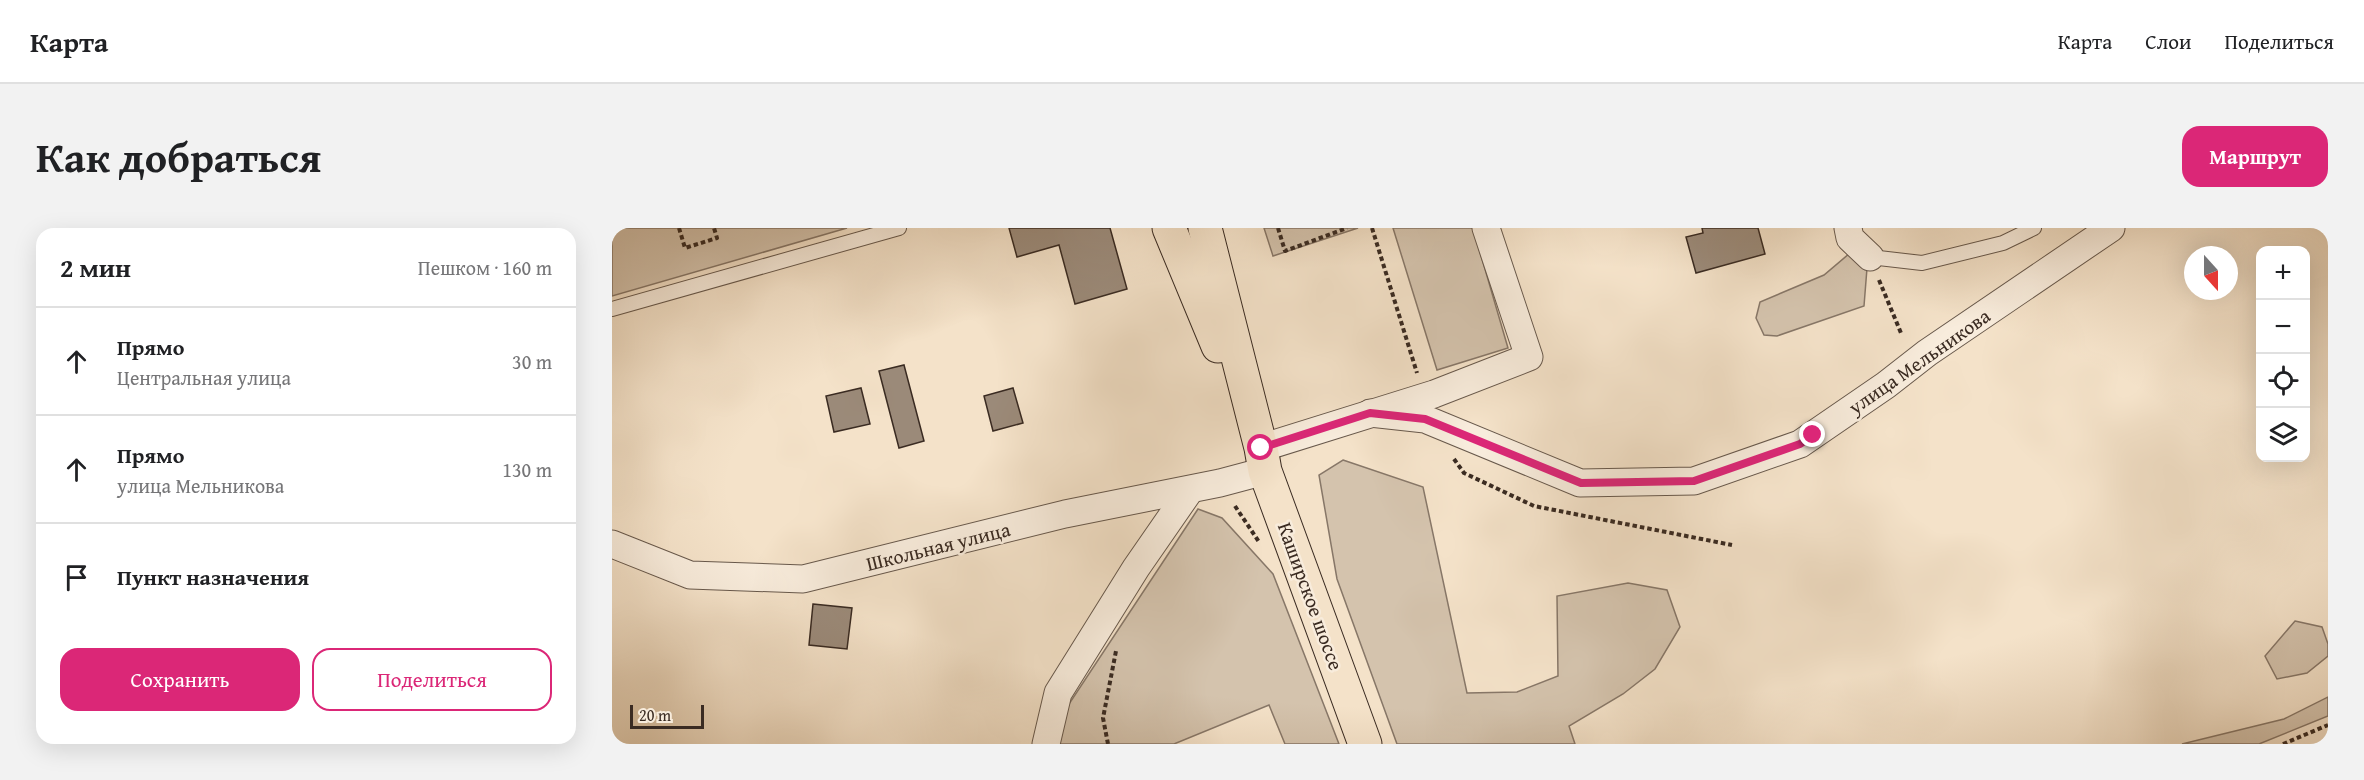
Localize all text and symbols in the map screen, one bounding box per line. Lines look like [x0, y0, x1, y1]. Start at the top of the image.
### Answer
text: Карта [30, 21, 108, 62]
text: Карта [2058, 26, 2112, 57]
text: Слои [2145, 26, 2191, 57]
text: Поделиться [2224, 26, 2334, 57]
text: Как добраться [36, 126, 321, 187]
button: Маршрут [2182, 126, 2328, 187]
north arrow [2184, 246, 2238, 300]
map controls [2256, 246, 2310, 462]
button: + [2256, 246, 2310, 300]
text: 2 мин [60, 248, 131, 287]
text: Пешком · 160 m [418, 253, 552, 282]
button: − [2256, 300, 2310, 354]
street label: улица Мельникова [1841, 301, 1996, 421]
text: Прямо [117, 331, 184, 363]
icon: ahead [60, 345, 93, 378]
text: 30 m [512, 347, 552, 376]
button: locate [2256, 354, 2310, 408]
text: Центральная улица [117, 363, 291, 392]
button: layers [2256, 408, 2310, 462]
route end [1799, 421, 1825, 447]
route start [1247, 434, 1273, 460]
text: Прямо [117, 439, 184, 471]
icon: ahead [60, 453, 93, 486]
text: 130 m [502, 455, 552, 484]
text: улица Мельникова [117, 471, 284, 500]
street label: Школьная улица [863, 514, 1014, 578]
street label: Каширское шоссе [1271, 518, 1351, 674]
icon: arrive [60, 561, 93, 594]
text: Пункт назначения [117, 561, 309, 593]
button: Сохранить [60, 648, 300, 711]
button: Поделиться [312, 648, 552, 711]
scale bar [630, 702, 704, 730]
text: 20 m [639, 703, 671, 727]

